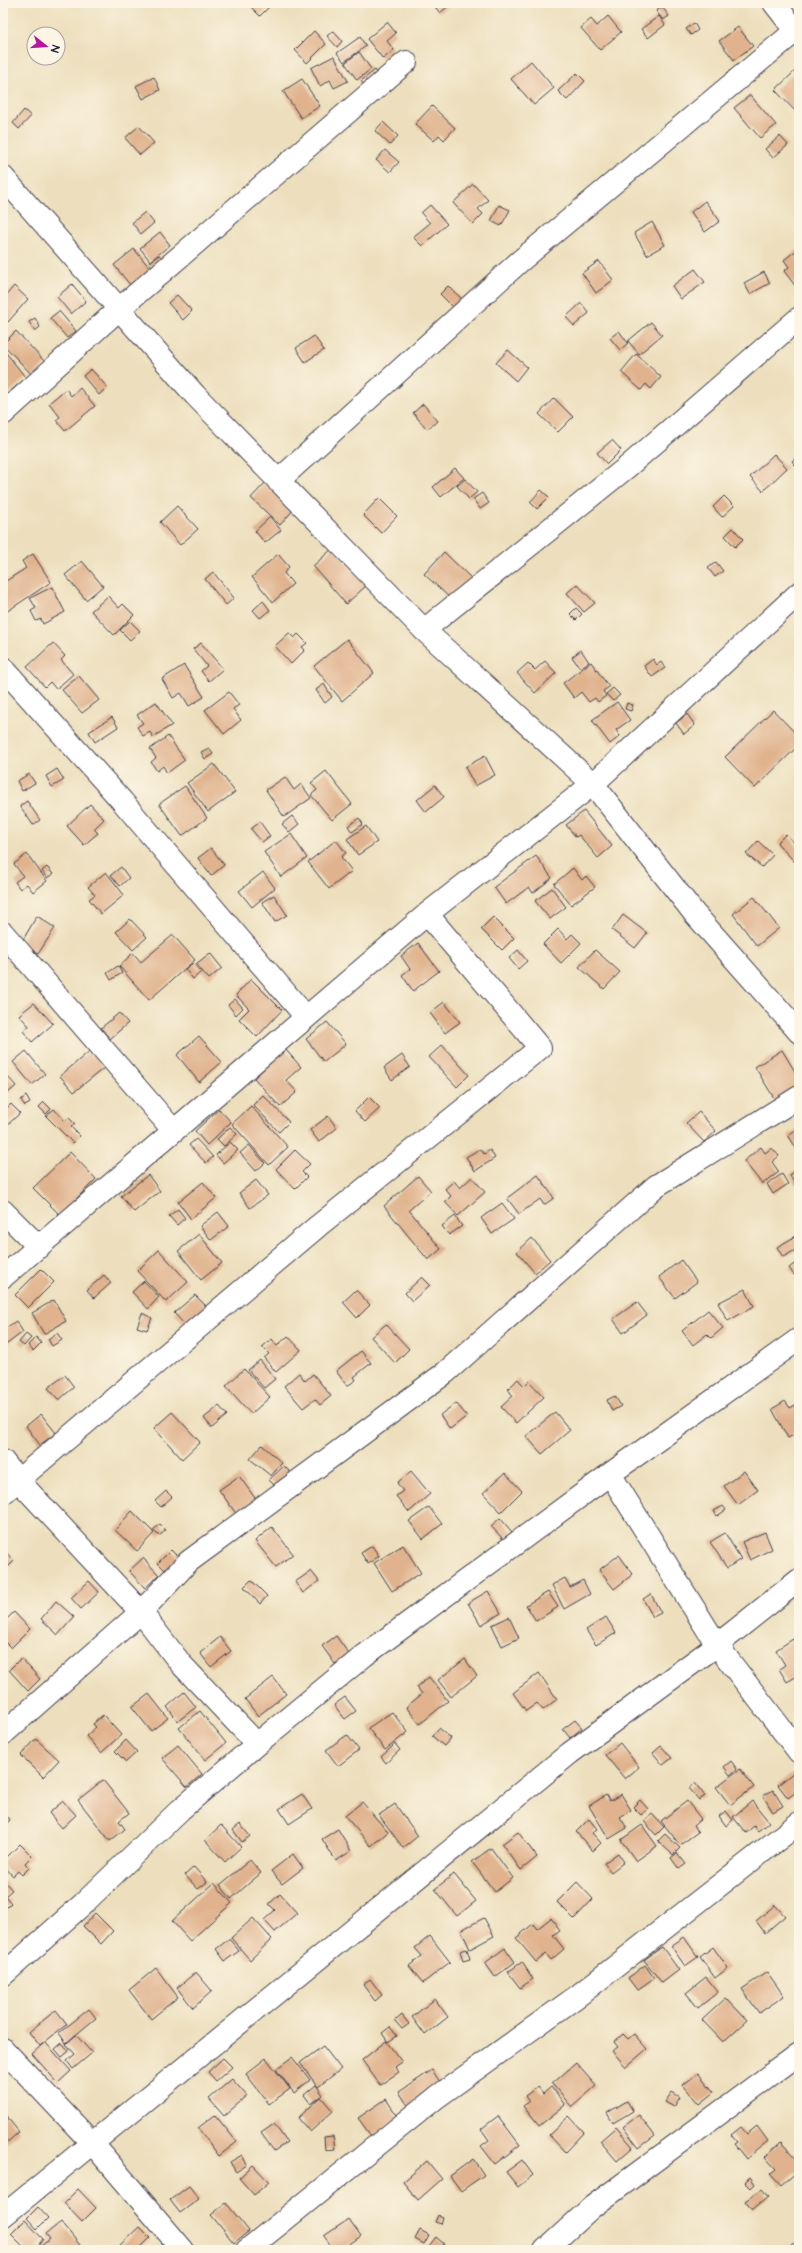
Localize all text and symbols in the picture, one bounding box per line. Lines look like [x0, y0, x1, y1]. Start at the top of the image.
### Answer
north arrow [26, 26, 66, 66]
text: N [47, 43, 63, 54]

